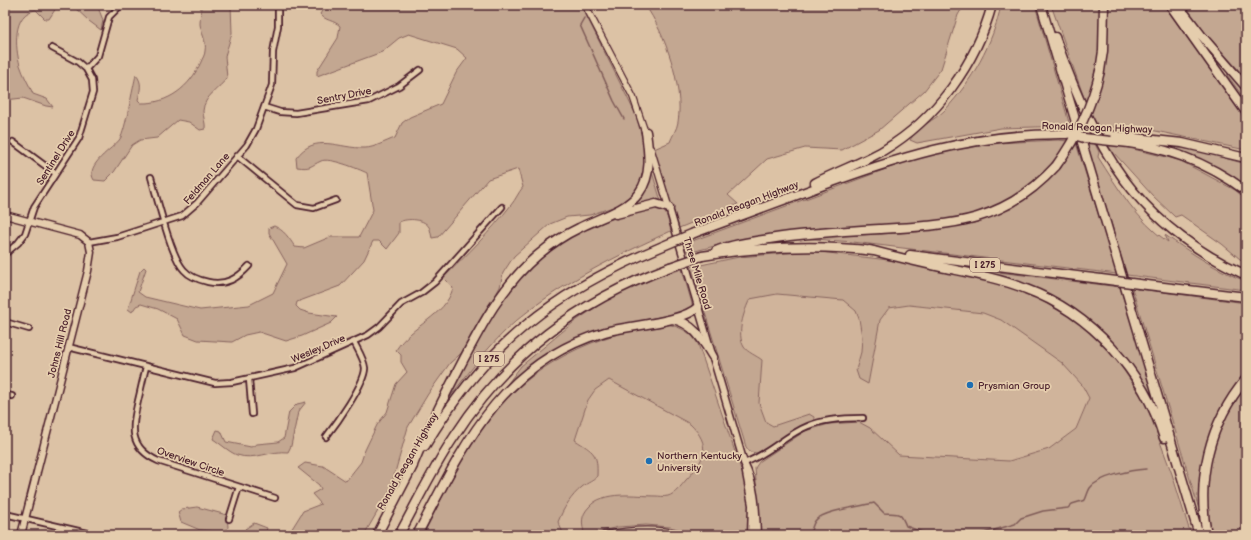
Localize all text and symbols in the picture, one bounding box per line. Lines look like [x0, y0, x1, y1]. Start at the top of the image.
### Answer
street label: Sentry Drive [316, 85, 372, 107]
street label: Ronald Reagan Highway [1041, 120, 1153, 136]
street label: Sentinel Drive [34, 128, 78, 187]
street label: Feldman Lane [181, 150, 232, 207]
street label: Ronald Reagan Highway [692, 178, 801, 229]
street label: Three Mile Road [680, 236, 714, 311]
road number: I 275 [970, 258, 1000, 272]
street label: Johns Hill Road [46, 307, 74, 379]
street label: Wesley Drive [290, 332, 347, 366]
road number: I 275 [474, 352, 504, 366]
marker: Prysmian Group [965, 380, 975, 390]
place label: Prysmian Group [978, 380, 1050, 392]
street label: Ronald Reagan Highway [375, 410, 441, 513]
street label: Overview Circle [155, 445, 226, 479]
place label: Northern Kentucky University [657, 450, 742, 474]
marker: Northern Kentucky University [644, 456, 654, 466]

